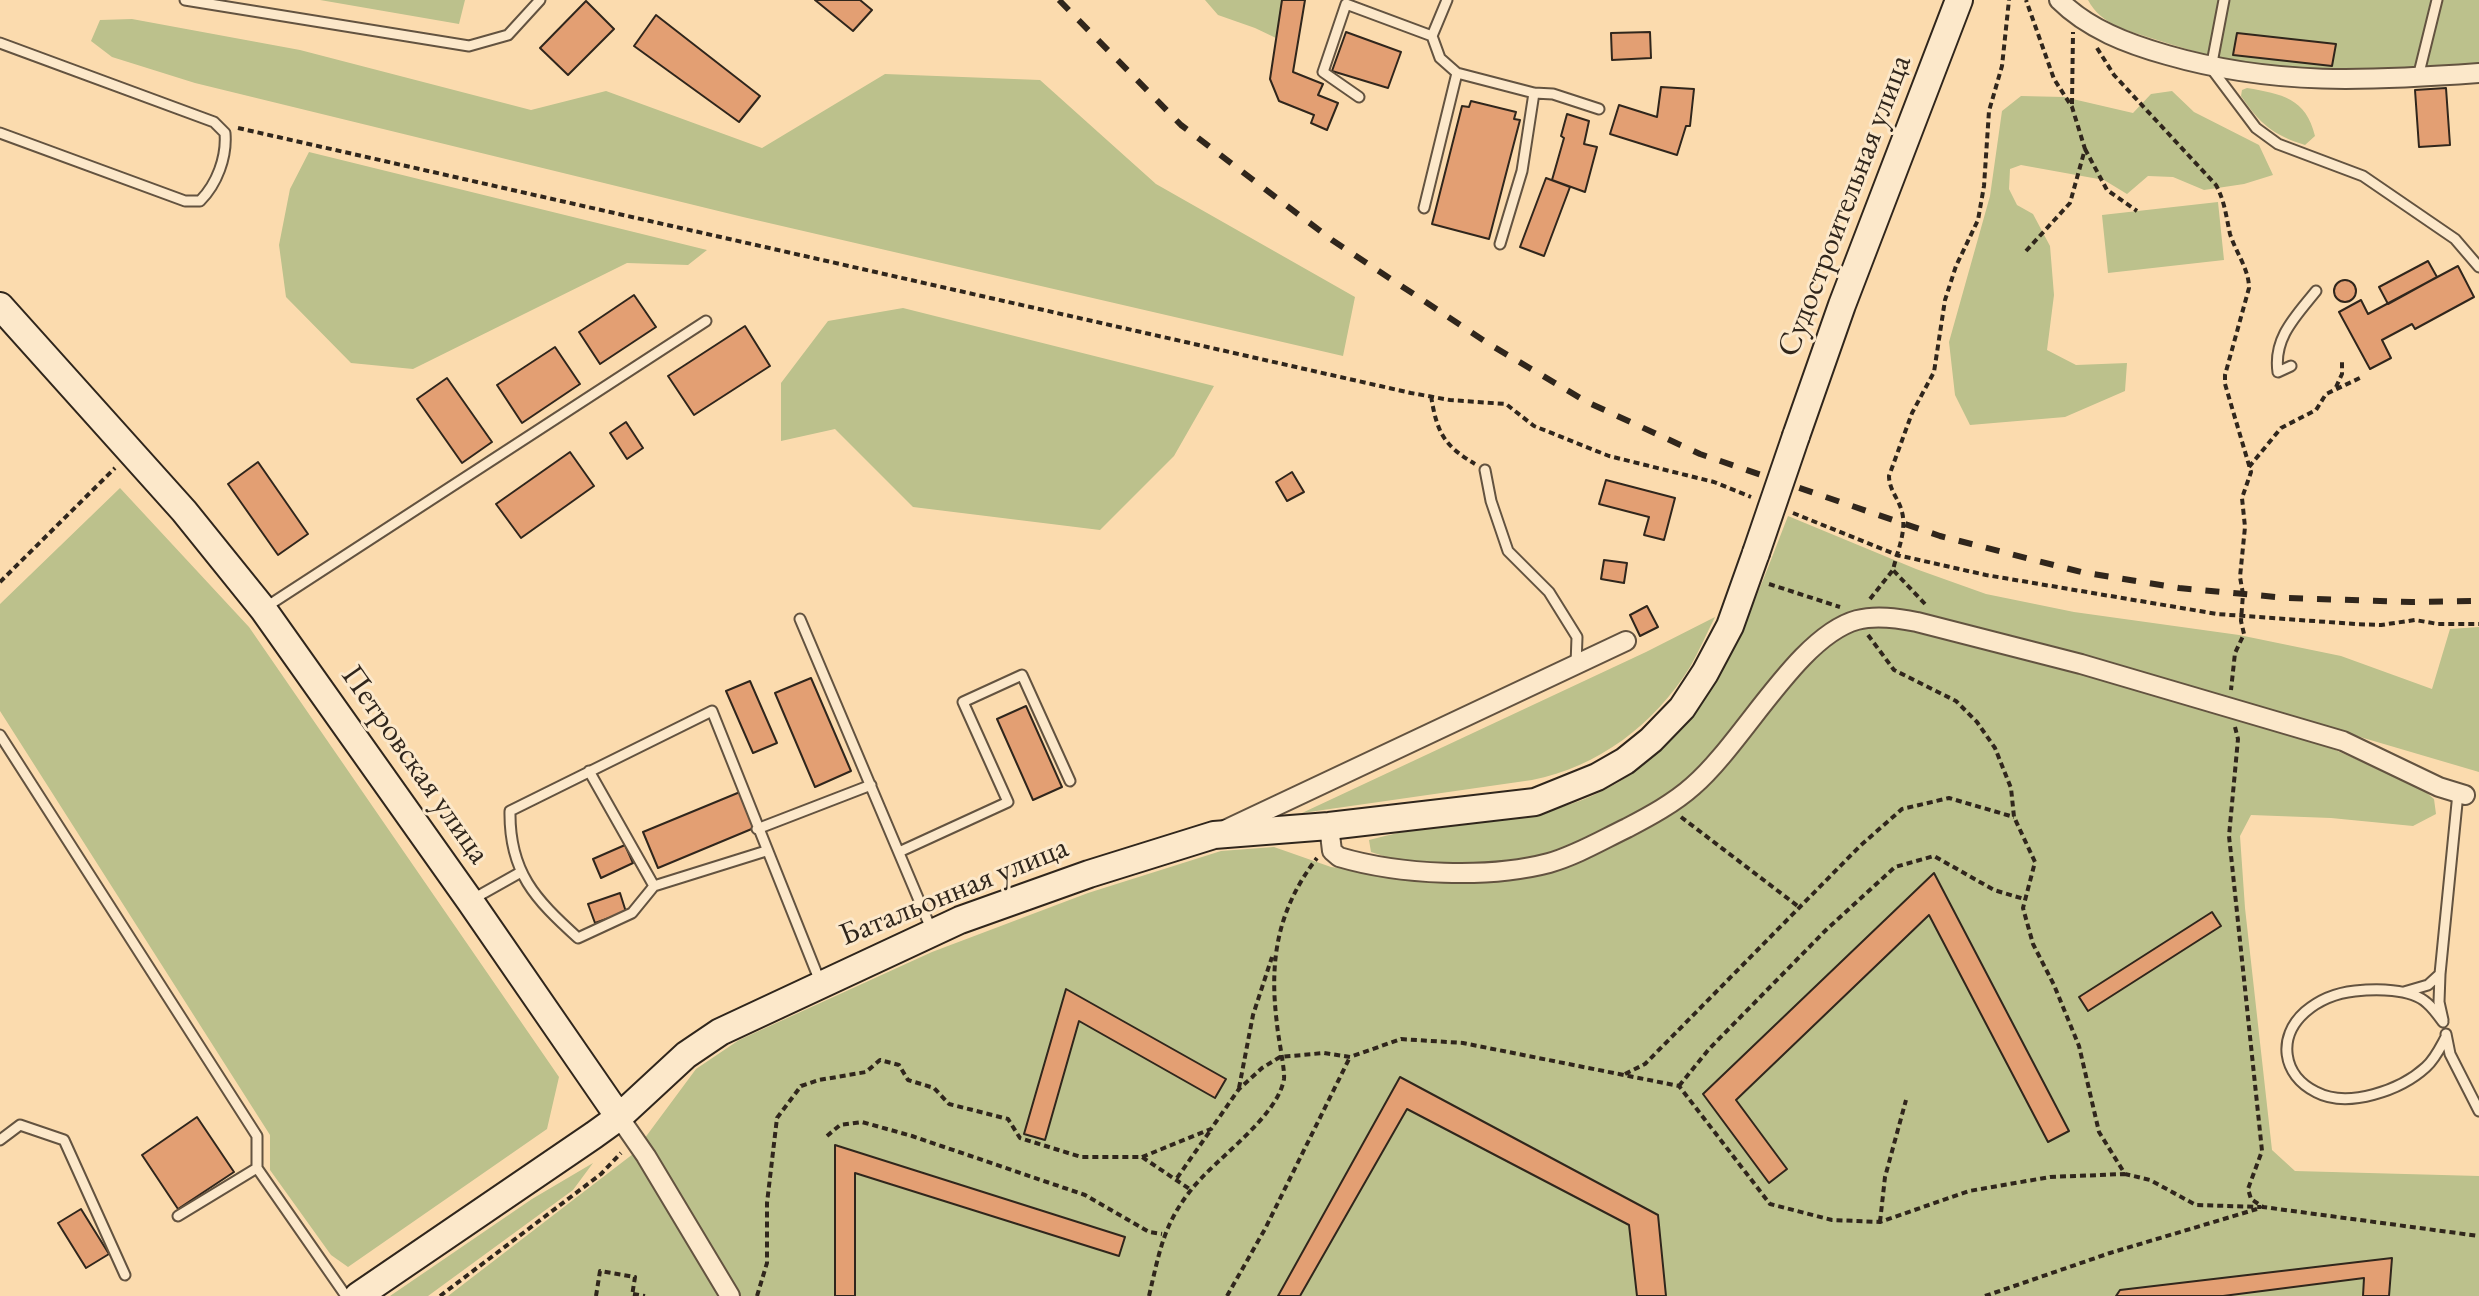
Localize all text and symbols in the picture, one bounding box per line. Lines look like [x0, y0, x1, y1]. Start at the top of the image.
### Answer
street label: Судостроительная улица [1770, 50, 1920, 362]
street label: Петровская улица [332, 658, 498, 872]
street label: Батальонная улица [834, 829, 1074, 955]

